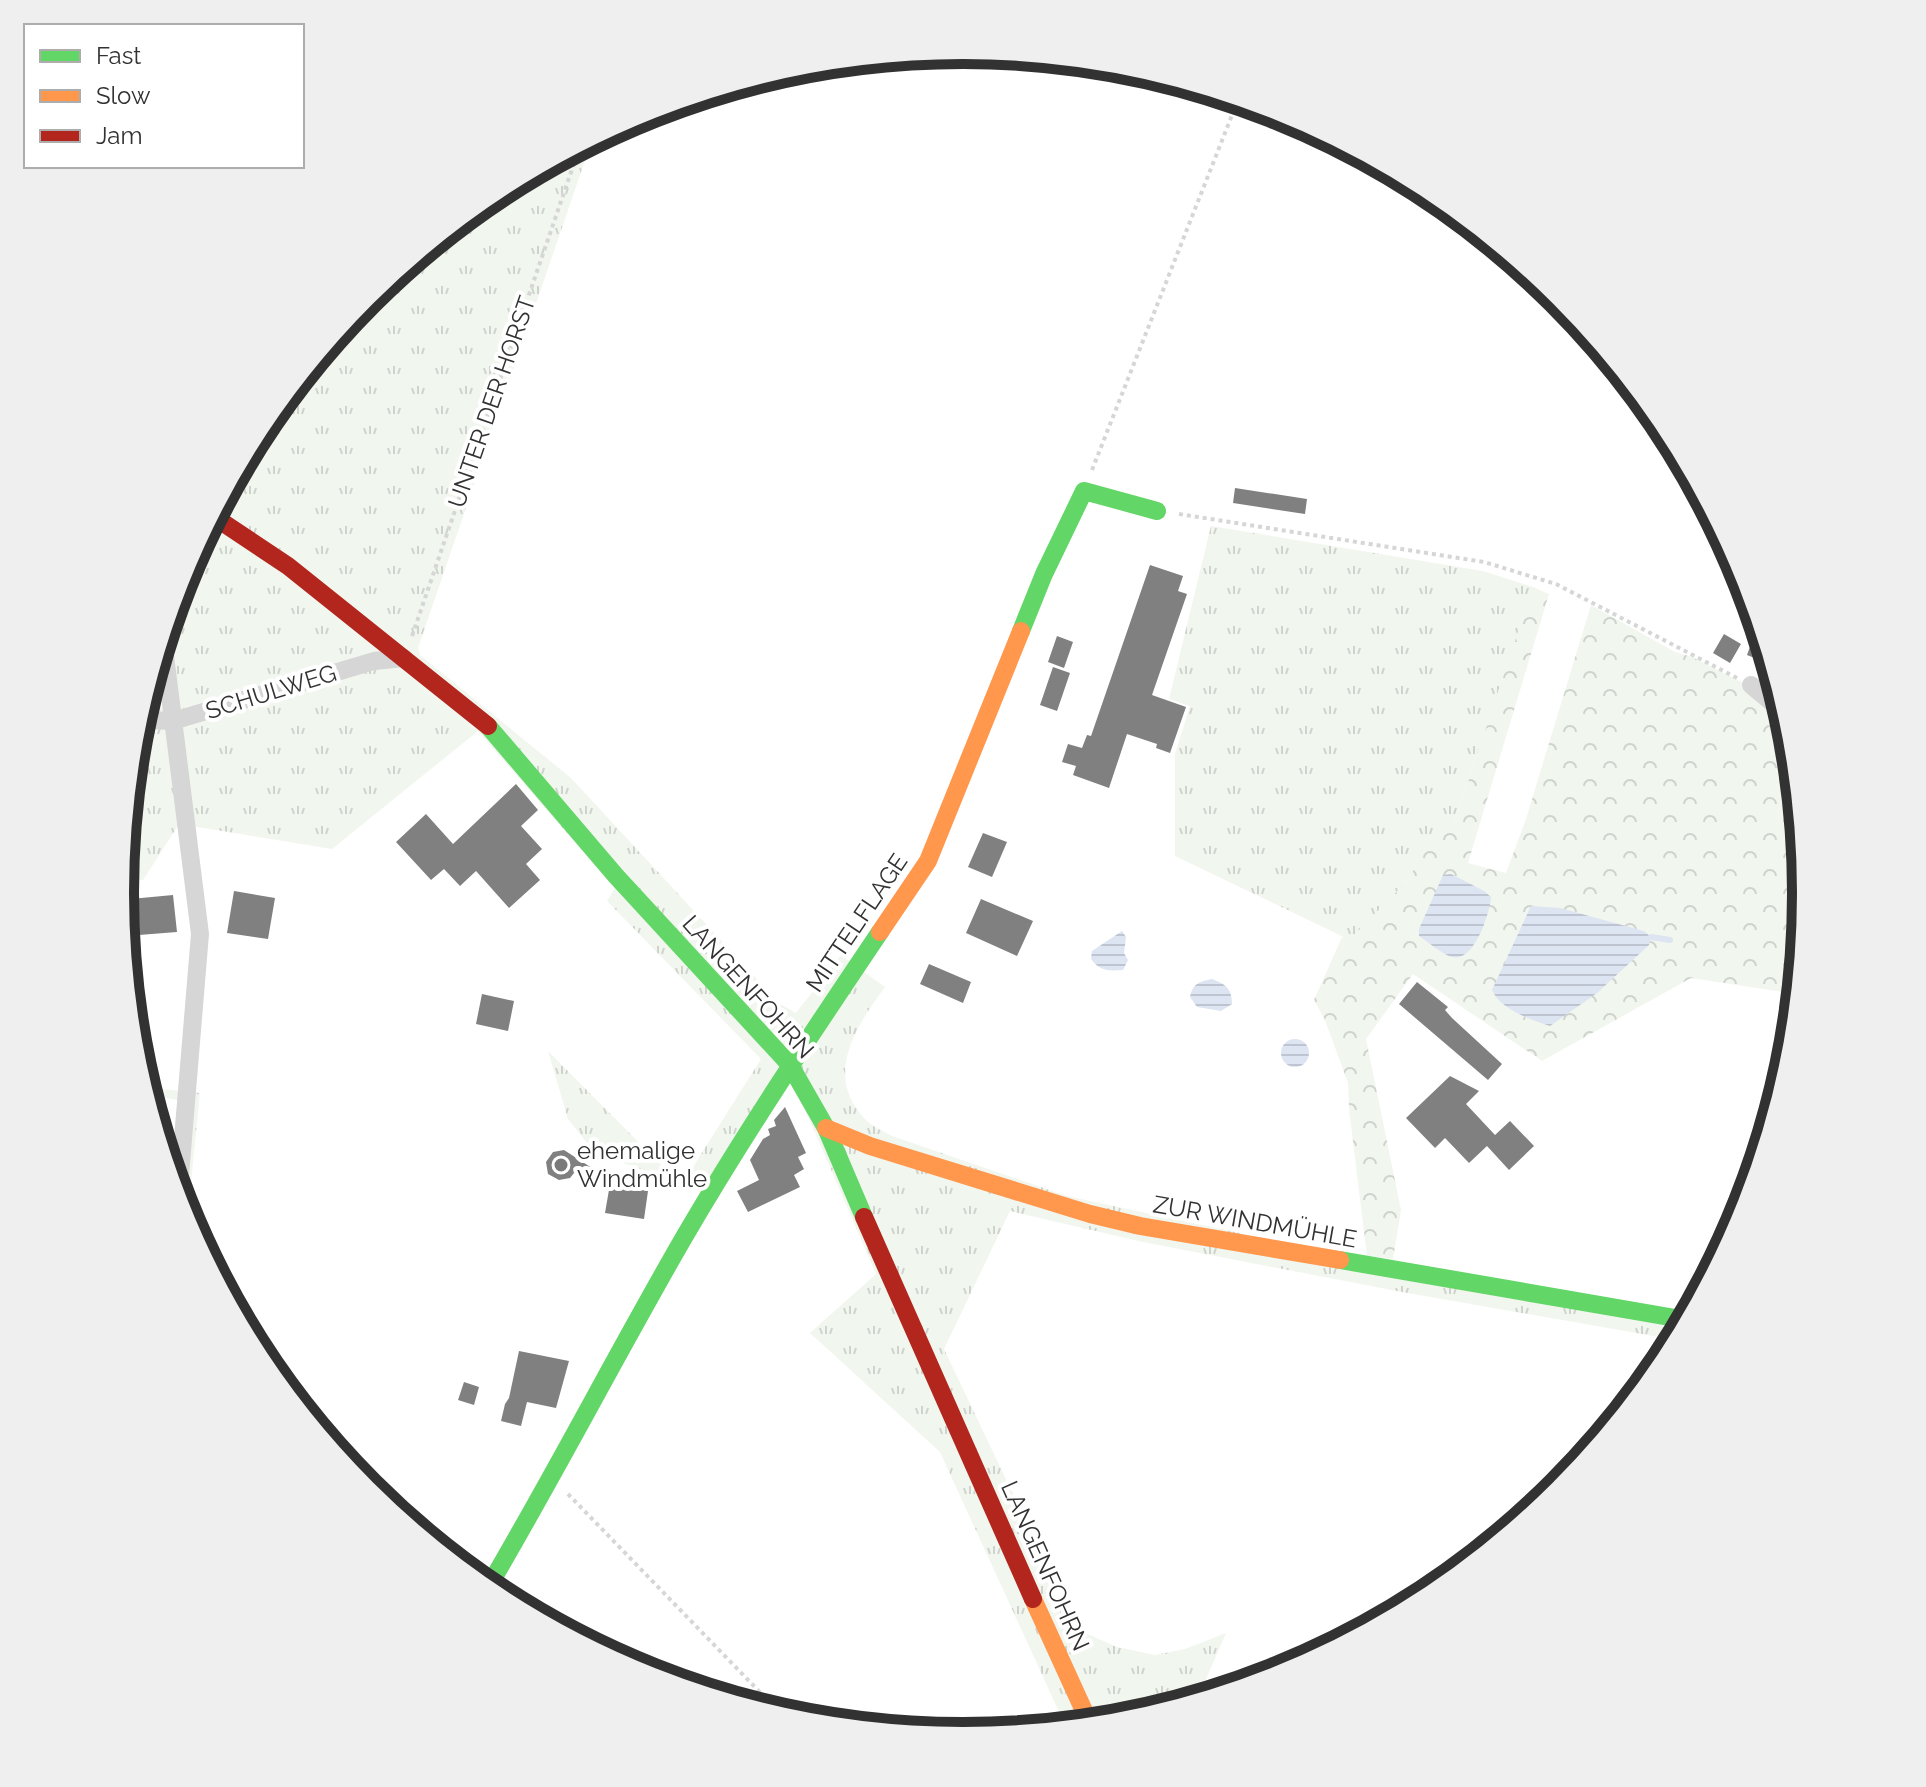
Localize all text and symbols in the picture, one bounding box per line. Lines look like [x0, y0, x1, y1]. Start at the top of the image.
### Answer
legend [24, 24, 304, 168]
text: Fast [96, 41, 141, 70]
text: Slow [96, 81, 151, 110]
text: Jam [96, 121, 142, 150]
street label: UNTER DER HORST [442, 292, 541, 511]
street label: SCHULWEG [202, 658, 340, 725]
street label: MITTELFLAGE [800, 848, 913, 997]
street label: LANGENFOHRN [676, 909, 820, 1064]
place label: ehemalige Windmühle [577, 1136, 707, 1193]
marker: ehemalige Windmühle [552, 1156, 570, 1174]
street label: ZUR WINDMÜHLE [1151, 1189, 1359, 1254]
street label: LANGENFOHRN [995, 1476, 1096, 1655]

